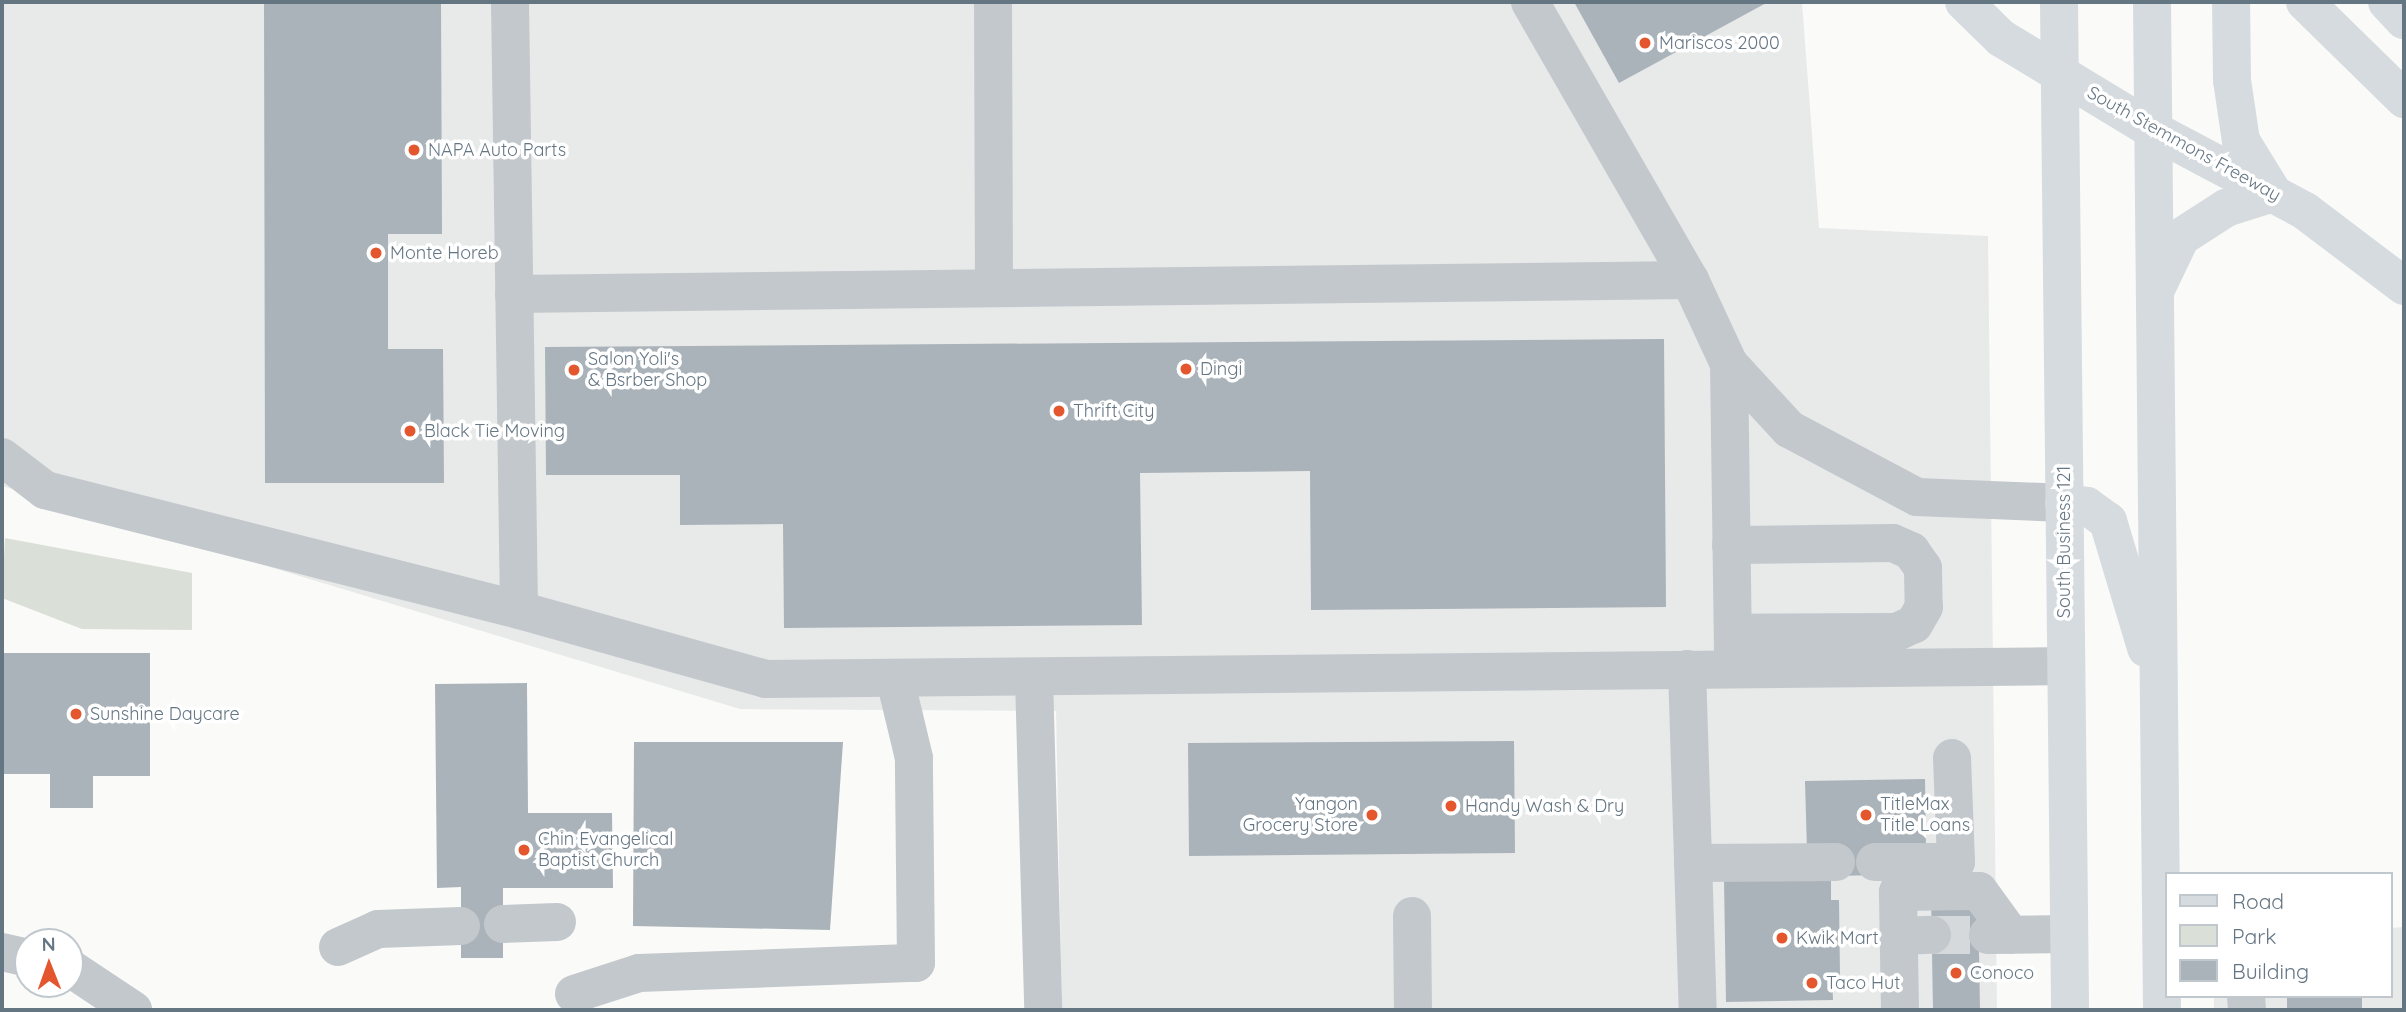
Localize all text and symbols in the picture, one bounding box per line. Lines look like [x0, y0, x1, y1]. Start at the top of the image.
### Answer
place label: Mariscos 2000 [1659, 32, 1780, 54]
marker: Mariscos 2000 [1637, 35, 1653, 51]
street label: South Stemmons Freeway [2083, 82, 2285, 206]
place label: NAPA Auto Parts [428, 139, 566, 161]
marker: NAPA Auto Parts [406, 142, 422, 158]
place label: Monte Horeb [390, 242, 499, 264]
marker: Monte Horeb [368, 245, 384, 261]
place label: Salon Yoli's & Bsrber Shop [588, 349, 707, 392]
place label: Dingi [1200, 358, 1242, 380]
marker: Dingi [1178, 361, 1194, 377]
marker: Salon Yoli's & Bsrber Shop [566, 362, 582, 378]
place label: Thrift City [1073, 400, 1154, 422]
marker: Thrift City [1051, 403, 1067, 419]
place label: Black Tie Moving [424, 420, 565, 442]
marker: Black Tie Moving [402, 423, 418, 439]
street label: South Business 121 [2053, 466, 2075, 618]
place label: Sunshine Daycare [90, 703, 240, 725]
marker: Sunshine Daycare [68, 706, 84, 722]
place label: Yangon Grocery Store [1243, 794, 1358, 836]
place label: TitleMax Title Loans [1880, 794, 1970, 836]
place label: Handy Wash & Dry [1465, 795, 1624, 817]
marker: Handy Wash & Dry [1443, 798, 1459, 814]
marker: Yangon Grocery Store [1364, 807, 1380, 823]
marker: TitleMax Title Loans [1858, 807, 1874, 823]
place label: Chin Evangelical Baptist Church [538, 829, 673, 872]
marker: Chin Evangelical Baptist Church [516, 842, 532, 858]
legend [2164, 872, 2392, 998]
text: Road [2232, 888, 2284, 914]
text: Park [2232, 923, 2276, 949]
place label: Kwik Mart [1796, 927, 1879, 949]
north arrow [14, 928, 84, 998]
marker: Kwik Mart [1774, 930, 1790, 946]
text: N [41, 932, 56, 956]
text: Building [2232, 958, 2309, 984]
place label: Conoco [1970, 962, 2034, 984]
marker: Conoco [1948, 965, 1964, 981]
place label: Taco Hut [1826, 972, 1900, 994]
marker: Taco Hut [1804, 975, 1820, 991]

